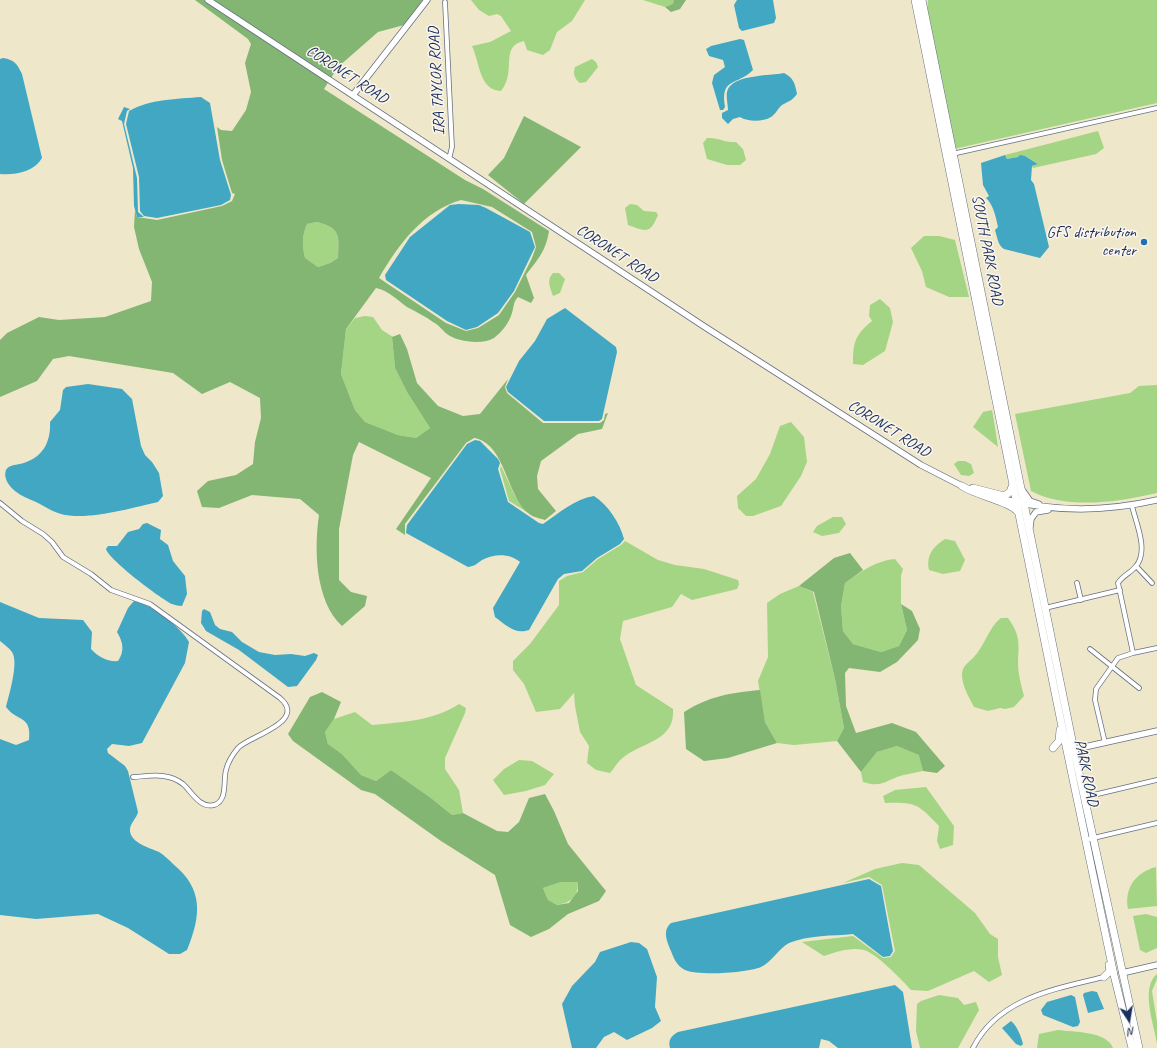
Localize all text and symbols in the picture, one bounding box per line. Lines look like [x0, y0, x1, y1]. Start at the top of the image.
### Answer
street label: IRA TAYLOR ROAD [425, 26, 449, 136]
street label: CORONET ROAD [303, 41, 391, 109]
street label: SOUTH PARK ROAD [967, 193, 1007, 307]
street label: CORONET ROAD [573, 220, 661, 288]
place label: GFS distribution center [1046, 223, 1136, 261]
marker: GFS distribution center [1139, 237, 1149, 247]
street label: CORONET ROAD [844, 396, 934, 462]
street label: PARK ROAD [1070, 738, 1102, 808]
north arrow [1109, 1000, 1149, 1040]
text: N [1127, 1024, 1136, 1039]

